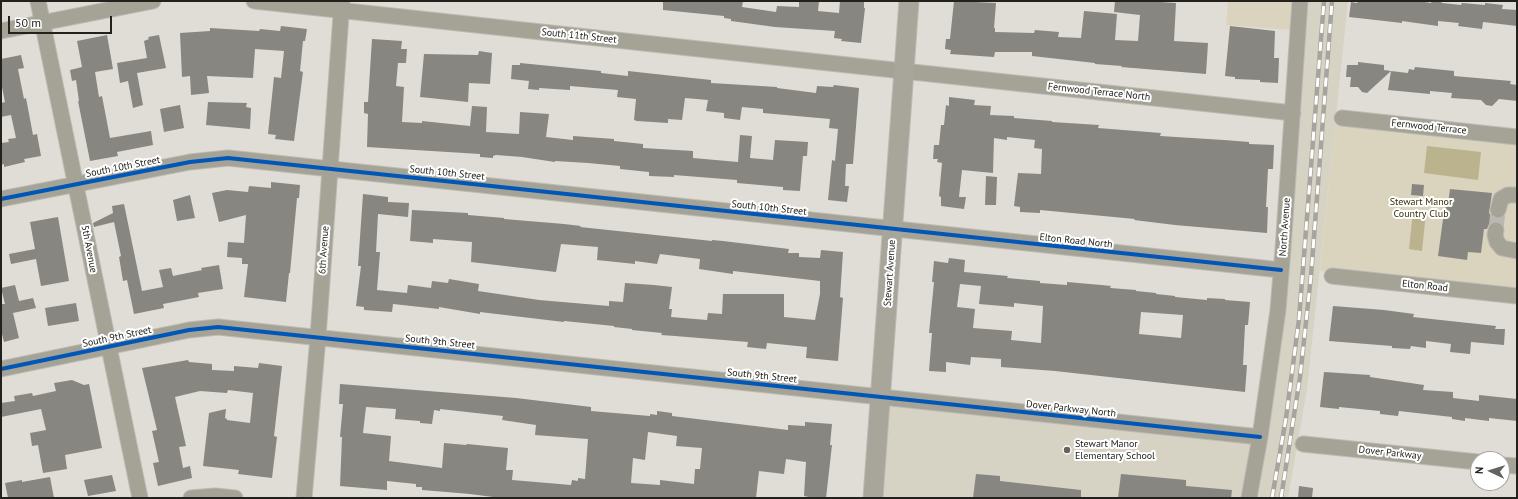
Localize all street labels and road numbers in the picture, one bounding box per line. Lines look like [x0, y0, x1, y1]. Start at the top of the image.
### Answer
street label: South 11th Street [541, 26, 617, 46]
street label: Fernwood Terrace North [1047, 81, 1151, 103]
street label: Fernwood Terrace [1391, 117, 1467, 137]
street label: South 10th Street [85, 154, 161, 180]
street label: South 10th Street [409, 163, 485, 183]
street label: North Avenue [1277, 197, 1293, 257]
street label: South 10th Street [731, 198, 807, 218]
street label: 5th Avenue [79, 224, 99, 274]
street label: 6th Avenue [316, 226, 332, 274]
street label: Elton Road North [1039, 231, 1113, 251]
street label: Stewart Avenue [882, 239, 898, 307]
street label: Elton Road [1401, 278, 1449, 294]
street label: South 9th Street [81, 324, 153, 350]
street label: South 9th Street [405, 332, 475, 352]
street label: South 9th Street [727, 366, 797, 386]
street label: Dover Parkway North [1025, 398, 1117, 420]
street label: Dover Parkway [1358, 444, 1422, 462]

